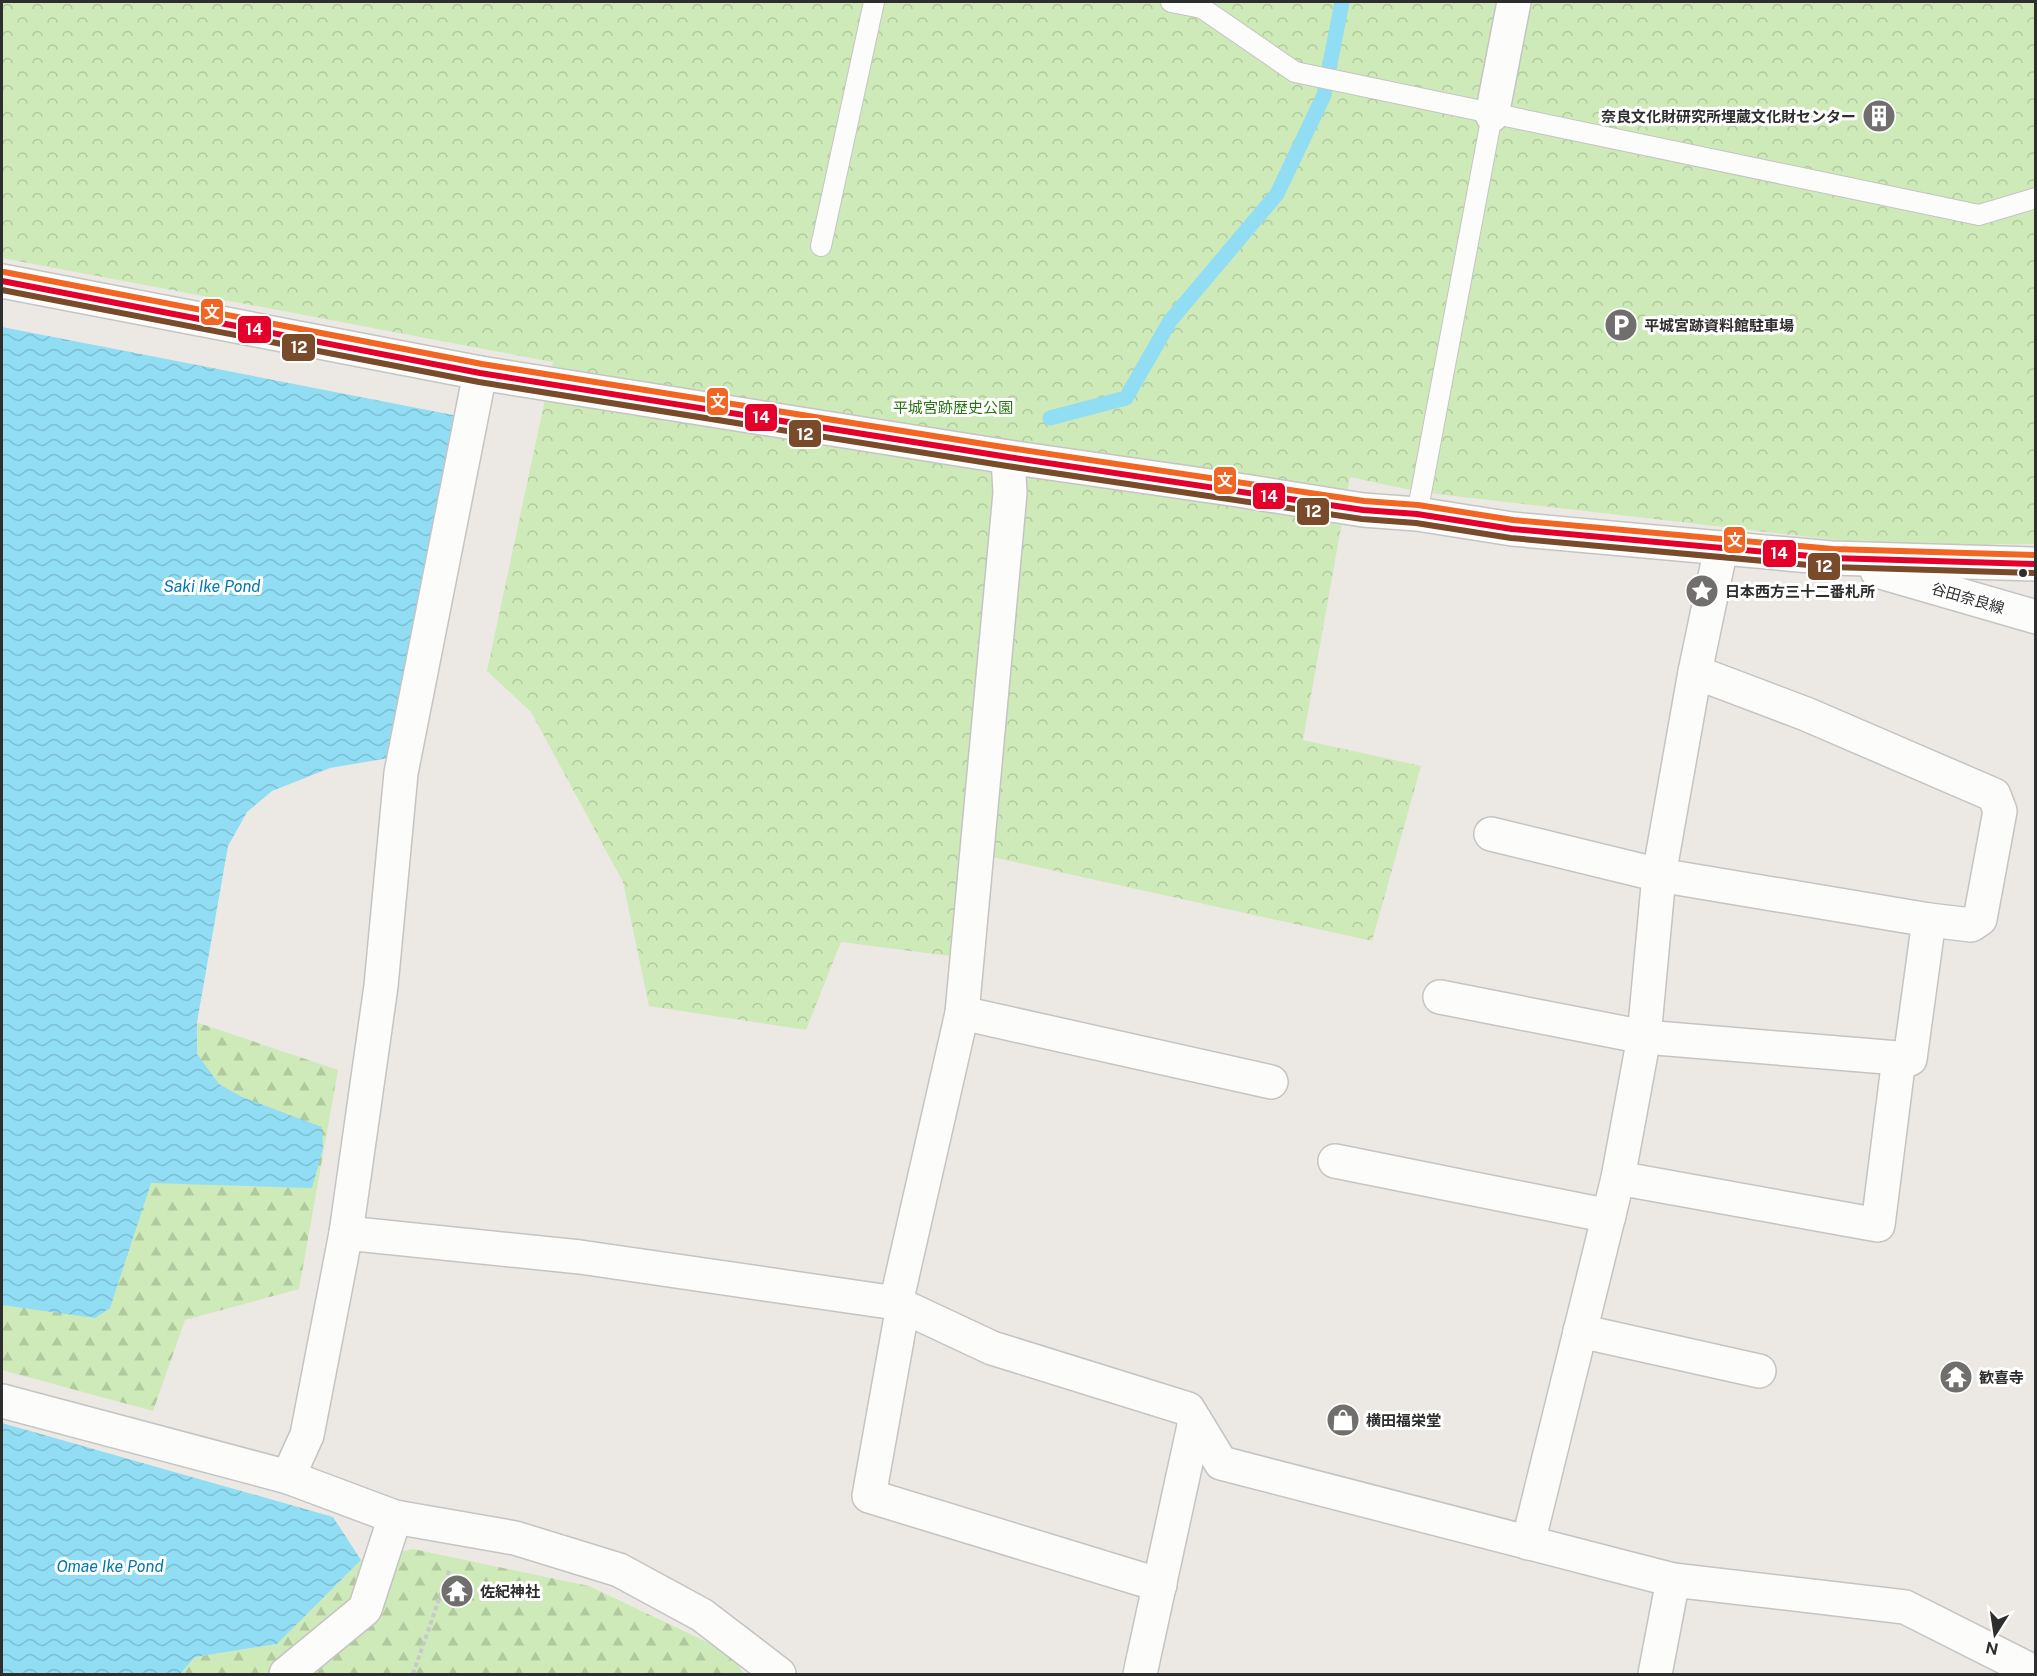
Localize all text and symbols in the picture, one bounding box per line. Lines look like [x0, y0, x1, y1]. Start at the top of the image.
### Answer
building icon: 奈良文化財研究所埋蔵文化財センター [1861, 98, 1897, 134]
place label: 奈良文化財研究所埋蔵文化財センター [1601, 108, 1856, 125]
line badge: 文 [200, 298, 224, 326]
text: 文 [204, 303, 220, 322]
parking icon: 平城宮跡資料館駐車場 [1603, 307, 1639, 343]
line badge: 14 [237, 315, 272, 344]
place label: 平城宮跡資料館駐車場 [1644, 317, 1794, 334]
text: 14 [245, 320, 263, 339]
line badge: 12 [281, 333, 316, 362]
text: 12 [290, 338, 308, 357]
line badge: 文 [706, 387, 729, 416]
text: 文 [710, 392, 726, 411]
park label: 平城宮跡歴史公園 [893, 399, 1013, 416]
line badge: 14 [744, 403, 778, 432]
text: 14 [752, 408, 770, 427]
line badge: 12 [788, 419, 822, 448]
text: 12 [796, 425, 814, 444]
line badge: 文 [1213, 466, 1237, 495]
text: 文 [1217, 471, 1233, 490]
line badge: 14 [1252, 482, 1286, 510]
text: 14 [1260, 487, 1278, 506]
line badge: 12 [1296, 497, 1330, 526]
text: 12 [1304, 502, 1322, 521]
line badge: 文 [1723, 526, 1746, 554]
text: 文 [1727, 531, 1743, 550]
line badge: 14 [1762, 539, 1797, 568]
text: 14 [1770, 544, 1788, 563]
line badge: 12 [1807, 552, 1841, 581]
text: 12 [1815, 557, 1833, 576]
unlabelled marker [2017, 567, 2029, 579]
place icon: 日本西方三十二番札所 [1684, 573, 1720, 609]
water label: Saki Ike Pond [163, 577, 261, 596]
street label: 谷田奈良線 [1930, 579, 2006, 617]
place label: 日本西方三十二番札所 [1725, 583, 1875, 600]
temple icon: 歓喜寺 [1938, 1359, 1974, 1395]
place label: 歓喜寺 [1979, 1369, 2024, 1386]
shop icon: 横田福栄堂 [1325, 1402, 1361, 1438]
place label: 横田福栄堂 [1366, 1412, 1441, 1429]
water label: Omae Ike Pond [56, 1557, 164, 1576]
temple icon: 佐紀神社 [439, 1573, 475, 1609]
place label: 佐紀神社 [480, 1583, 540, 1600]
north arrow [1965, 1604, 2025, 1664]
text: N [1984, 1638, 2000, 1659]

